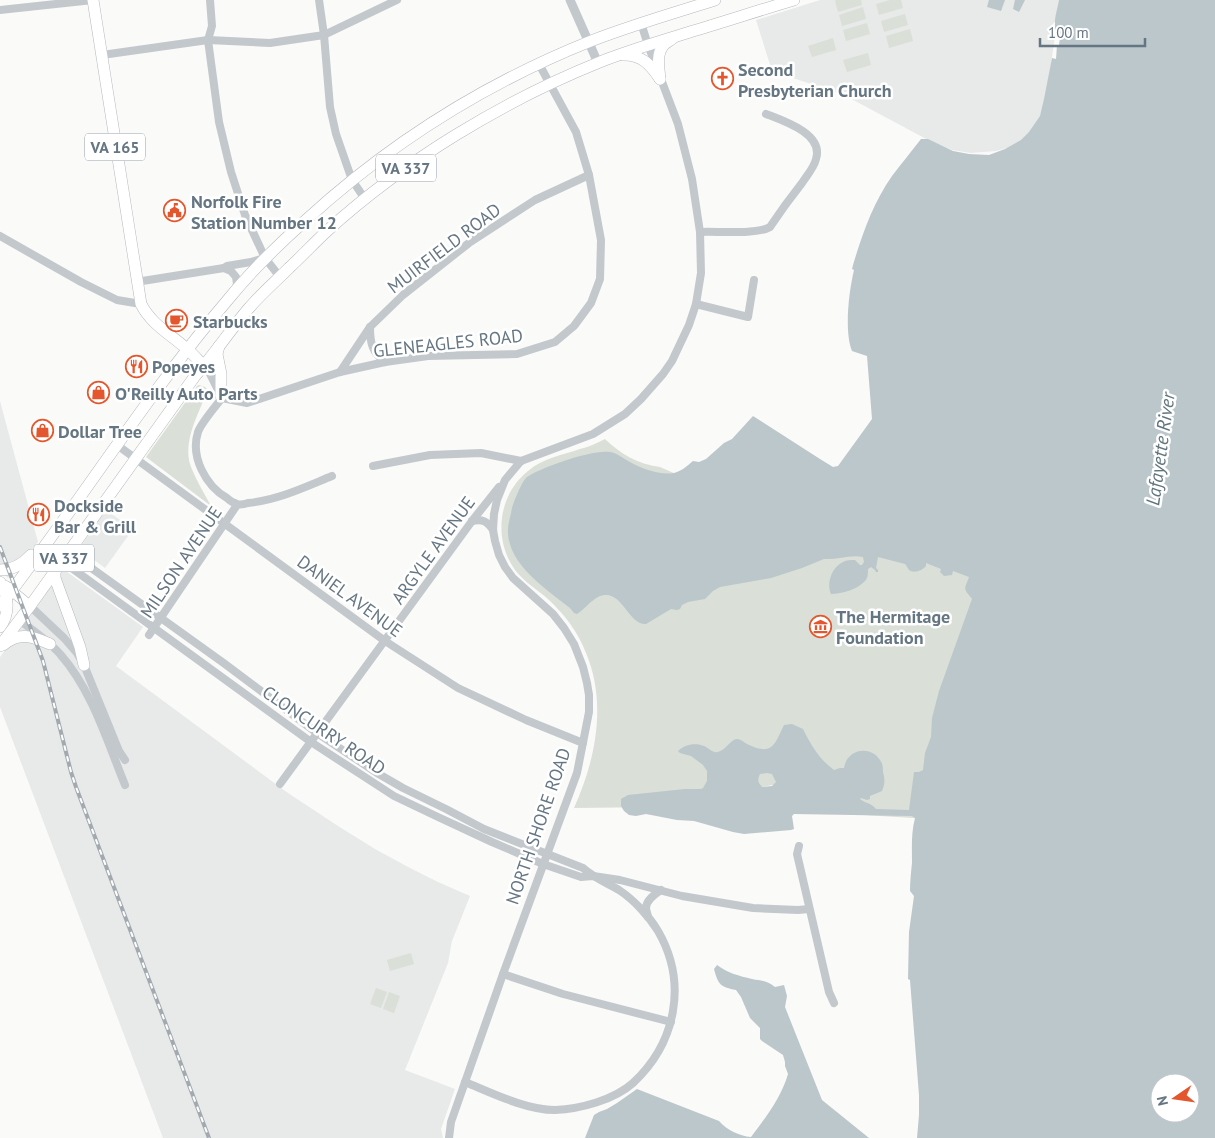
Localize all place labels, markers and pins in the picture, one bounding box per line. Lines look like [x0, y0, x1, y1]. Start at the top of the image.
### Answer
place label: Second Presbyterian Church [738, 58, 892, 102]
church icon: Second Presbyterian Church [710, 67, 734, 91]
place label: Norfolk Fire Station Number 12 [191, 190, 337, 234]
public building icon: Norfolk Fire Station Number 12 [163, 199, 187, 223]
cafe icon: Starbucks [165, 309, 189, 333]
place label: Starbucks [193, 310, 268, 333]
restaurant icon: Popeyes [124, 354, 148, 378]
place label: Popeyes [152, 355, 216, 378]
shop icon: O'Reilly Auto Parts [87, 381, 111, 405]
place label: O'Reilly Auto Parts [115, 382, 258, 405]
shop icon: Dollar Tree [30, 419, 54, 443]
place label: Dollar Tree [58, 420, 142, 443]
place label: Dockside Bar & Grill [54, 494, 137, 538]
restaurant icon: Dockside Bar & Grill [26, 503, 50, 527]
place label: The Hermitage Foundation [836, 605, 950, 649]
museum icon: The Hermitage Foundation [808, 614, 832, 638]

